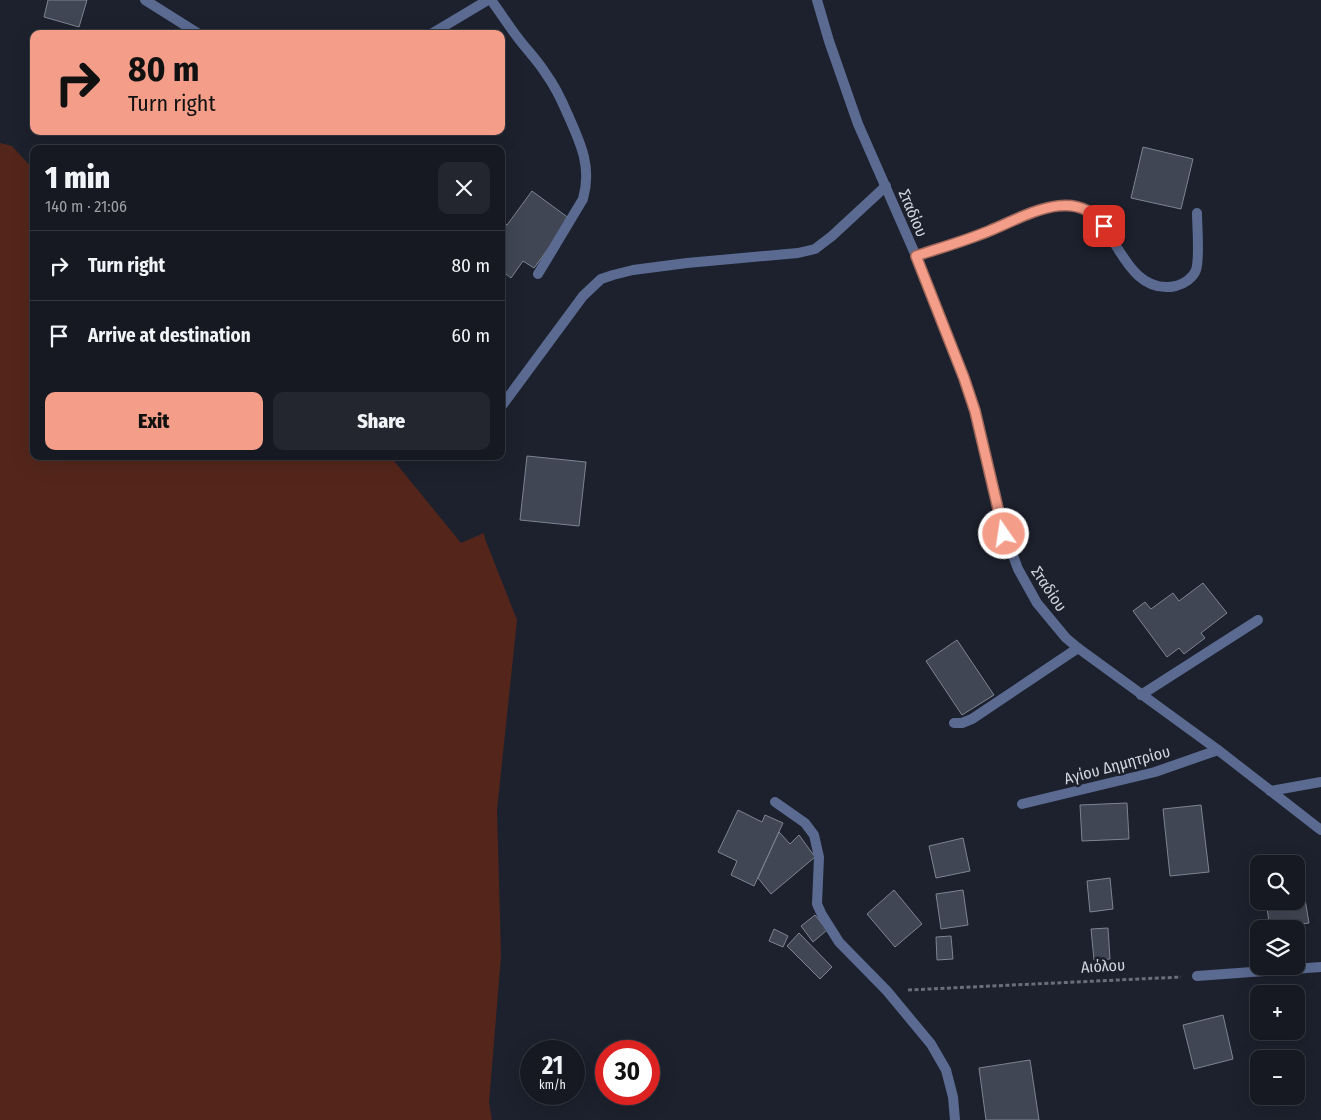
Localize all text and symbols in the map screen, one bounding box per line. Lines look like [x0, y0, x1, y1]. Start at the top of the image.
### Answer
text: 80 m [128, 48, 200, 90]
icon: right [45, 50, 110, 115]
text: Turn right [128, 90, 216, 117]
text: 1 min [45, 160, 110, 196]
button: close [438, 162, 490, 214]
street label: Σταδίου [894, 186, 932, 240]
text: 140 m · 21:06 [45, 197, 127, 216]
pin [1083, 205, 1125, 247]
icon: arrive [1090, 212, 1118, 240]
icon: right [45, 252, 73, 280]
text: Turn right [88, 254, 165, 277]
text: 80 m [452, 254, 490, 277]
icon: arrive [45, 322, 73, 350]
text: Arrive at destination [88, 324, 251, 347]
text: 60 m [452, 324, 490, 347]
button: Exit [45, 392, 263, 450]
button: Share [273, 392, 490, 450]
position arrow [977, 507, 1029, 559]
street label: Σταδίου [1027, 563, 1071, 615]
street label: Αγίου Δημητρίου [1062, 742, 1172, 788]
map controls [1250, 855, 1305, 1105]
button: search [1250, 855, 1305, 910]
button: layers [1250, 920, 1305, 975]
street label: Αιόλου [1080, 955, 1126, 977]
button: + [1250, 985, 1305, 1040]
speed limit sign: 30 [595, 1040, 660, 1105]
button: − [1250, 1050, 1305, 1105]
text: 21 [542, 1051, 563, 1081]
text: km/h [539, 1078, 566, 1092]

